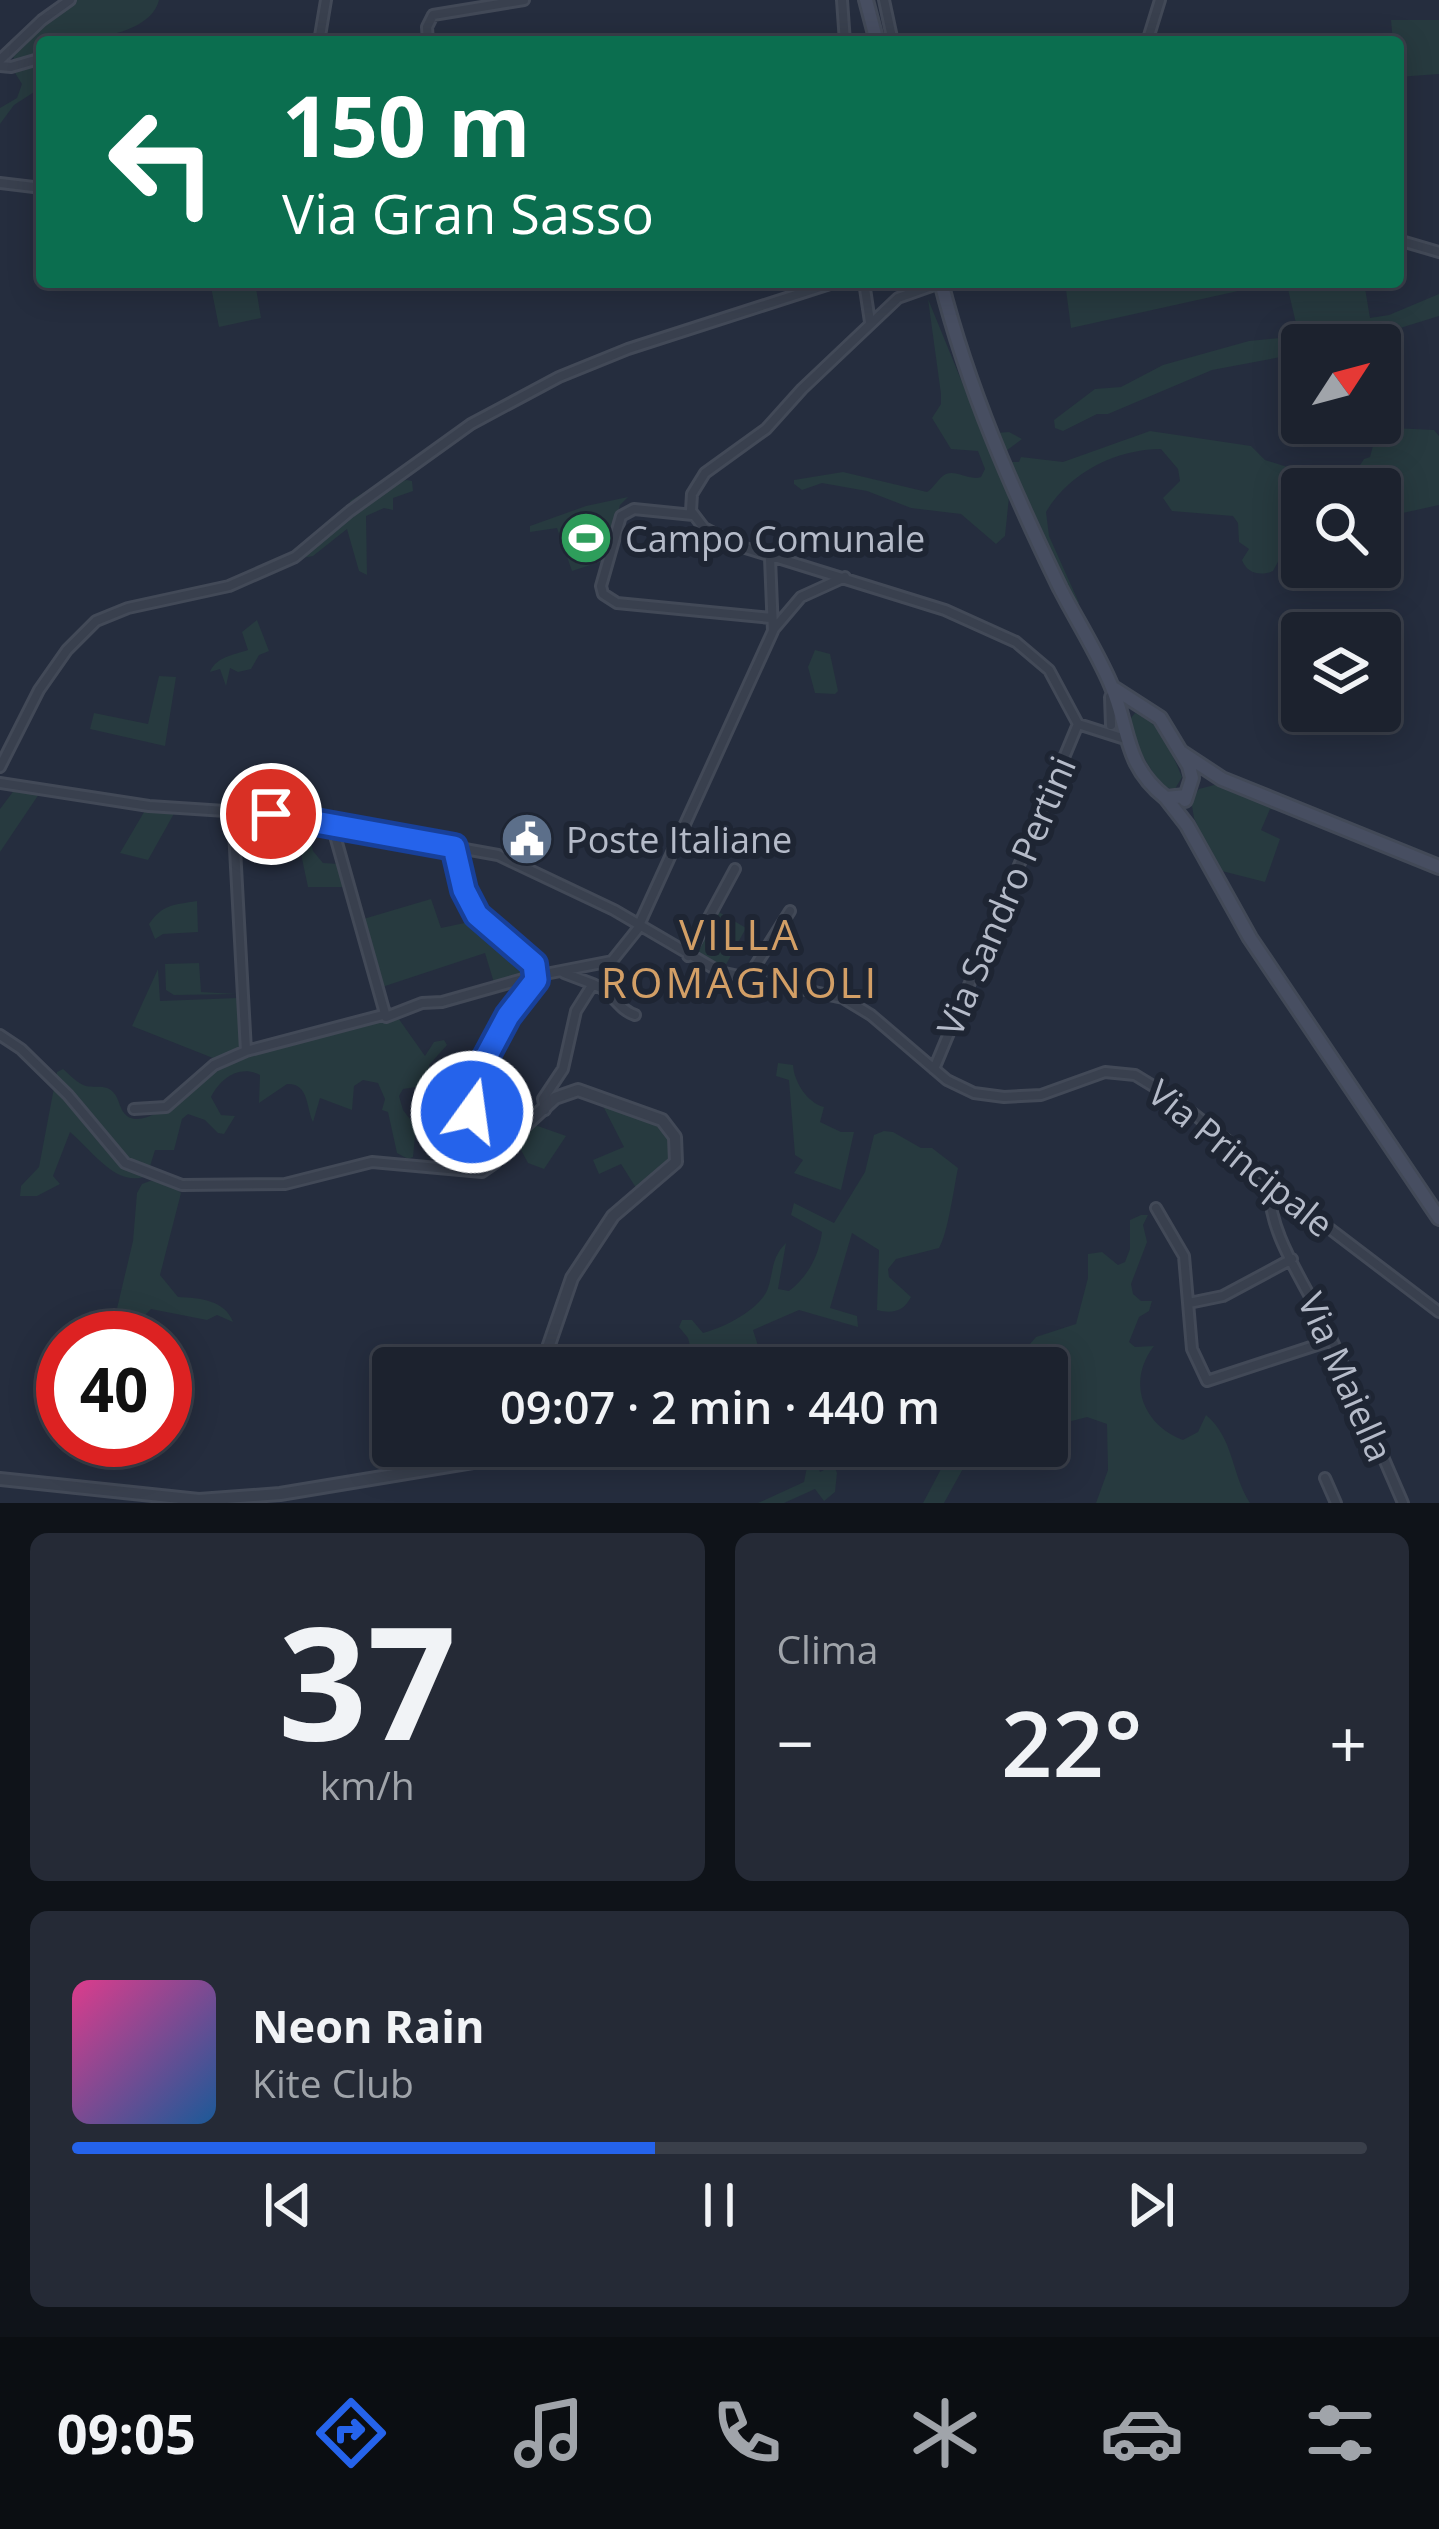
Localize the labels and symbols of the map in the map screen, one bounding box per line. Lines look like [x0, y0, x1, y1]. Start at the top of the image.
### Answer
north arrow [1281, 324, 1401, 444]
sports icon: Campo Comunale [558, 510, 614, 566]
place label: Campo Comunale [625, 514, 925, 563]
street label: Via Sandro Pertini [925, 749, 1087, 1043]
pin [220, 763, 322, 865]
public building icon: Poste Italiane [499, 811, 555, 867]
place label: Poste Italiane [566, 815, 792, 864]
district label: VILLA ROMAGNOLI [601, 905, 879, 1010]
position arrow [409, 1049, 535, 1175]
street label: Via Principale [1138, 1068, 1344, 1248]
street label: Via Maiella [1287, 1285, 1405, 1469]
speed limit sign: 40 [36, 1311, 192, 1467]

